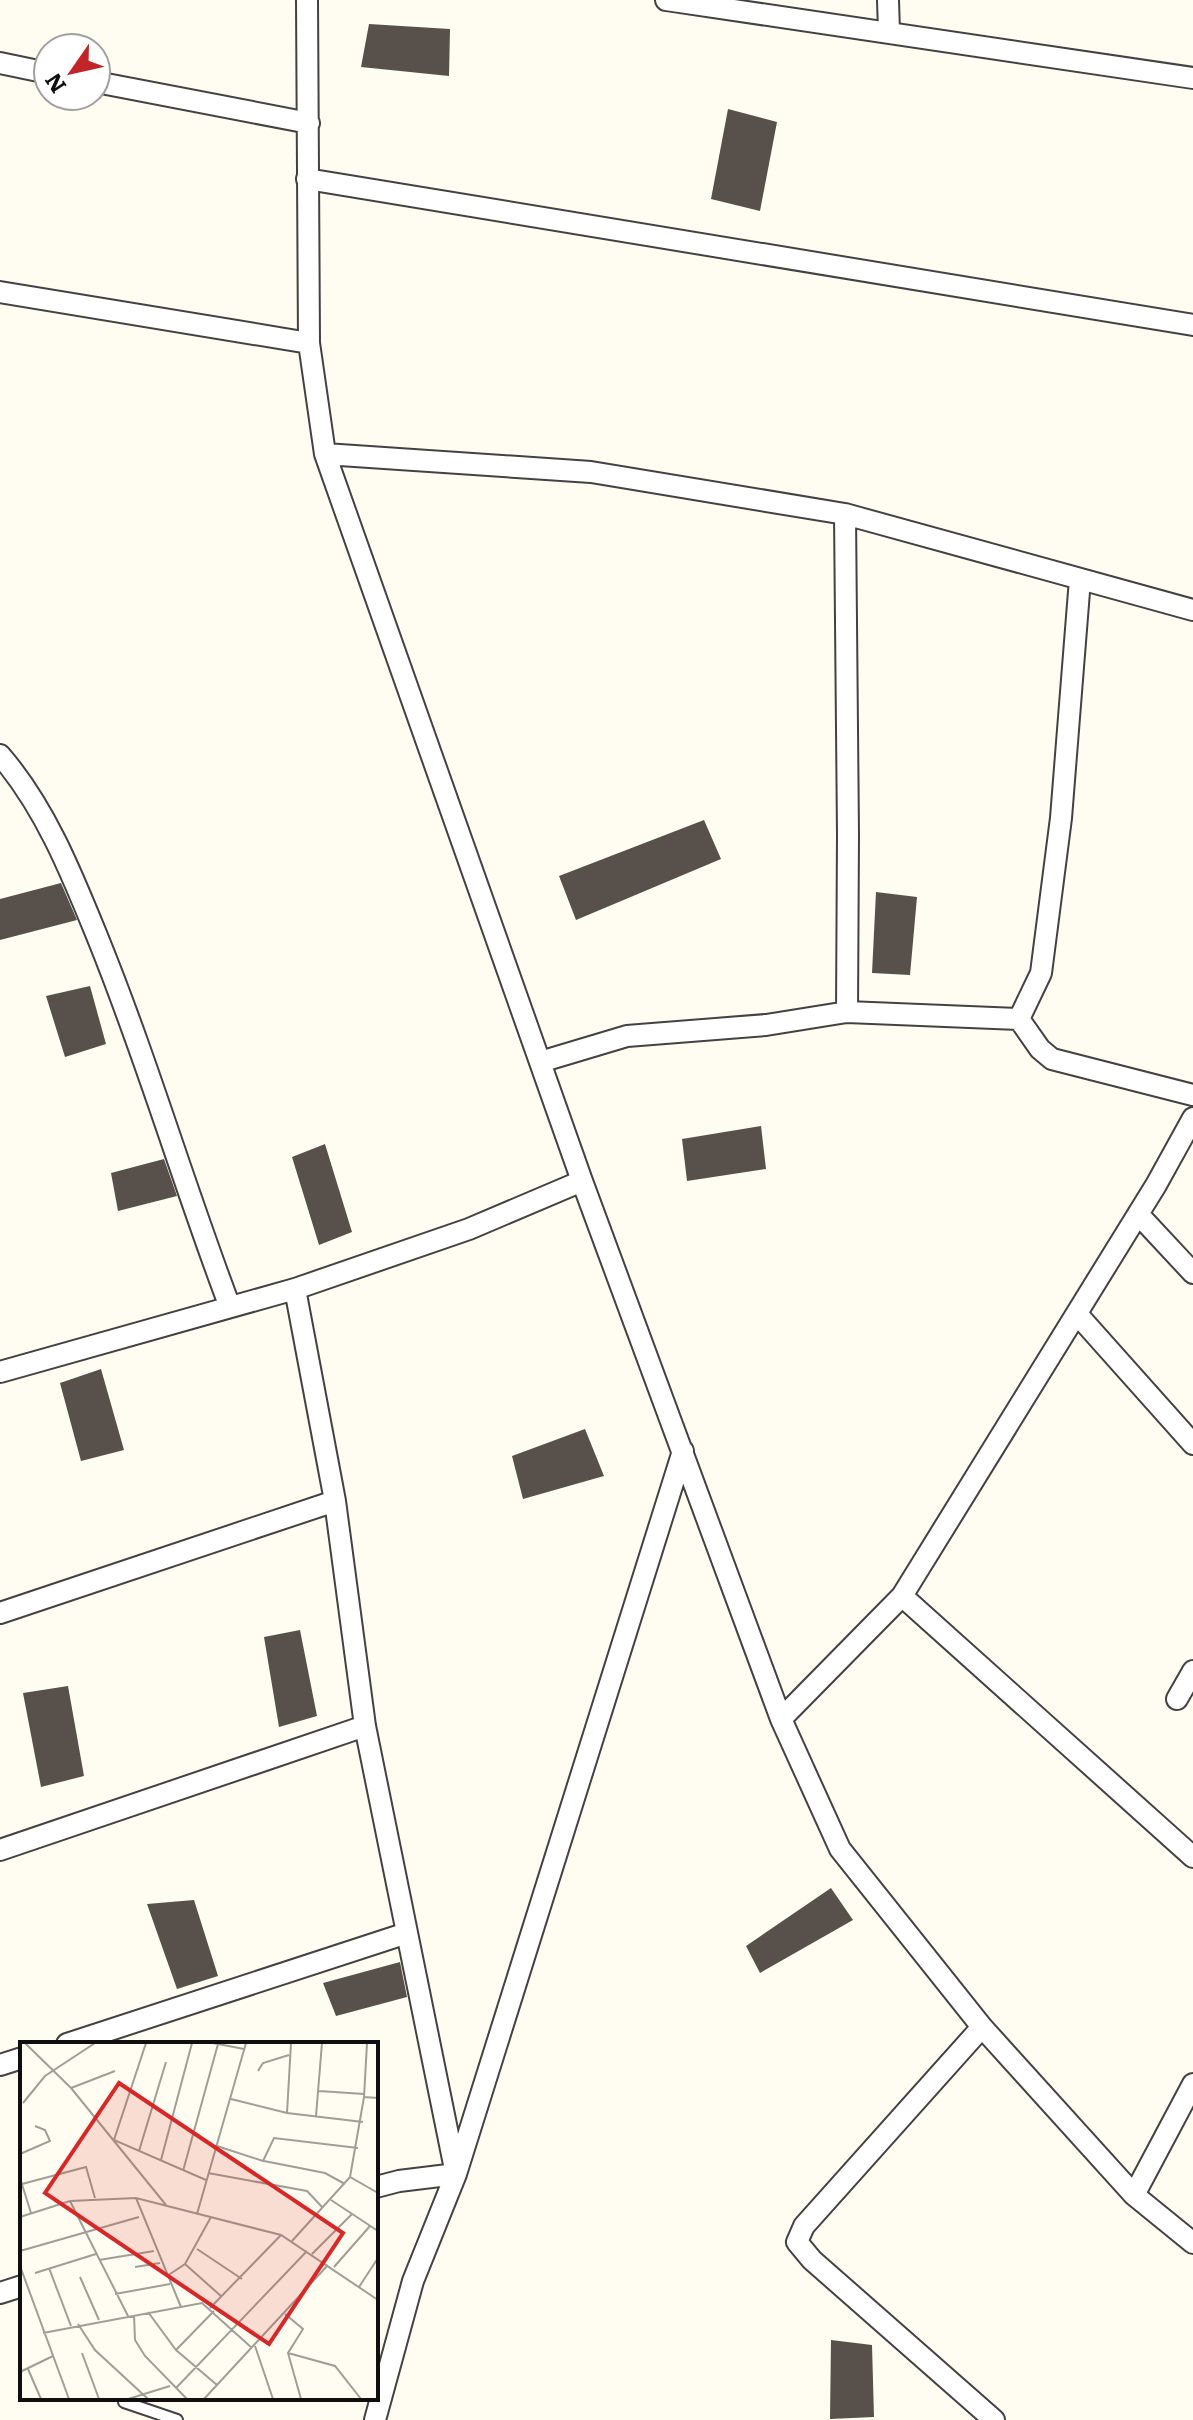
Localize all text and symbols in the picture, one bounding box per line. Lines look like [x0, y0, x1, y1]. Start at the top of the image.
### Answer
north arrow [32, 32, 112, 112]
text: N [35, 67, 73, 101]
inset map [20, 2042, 378, 2400]

